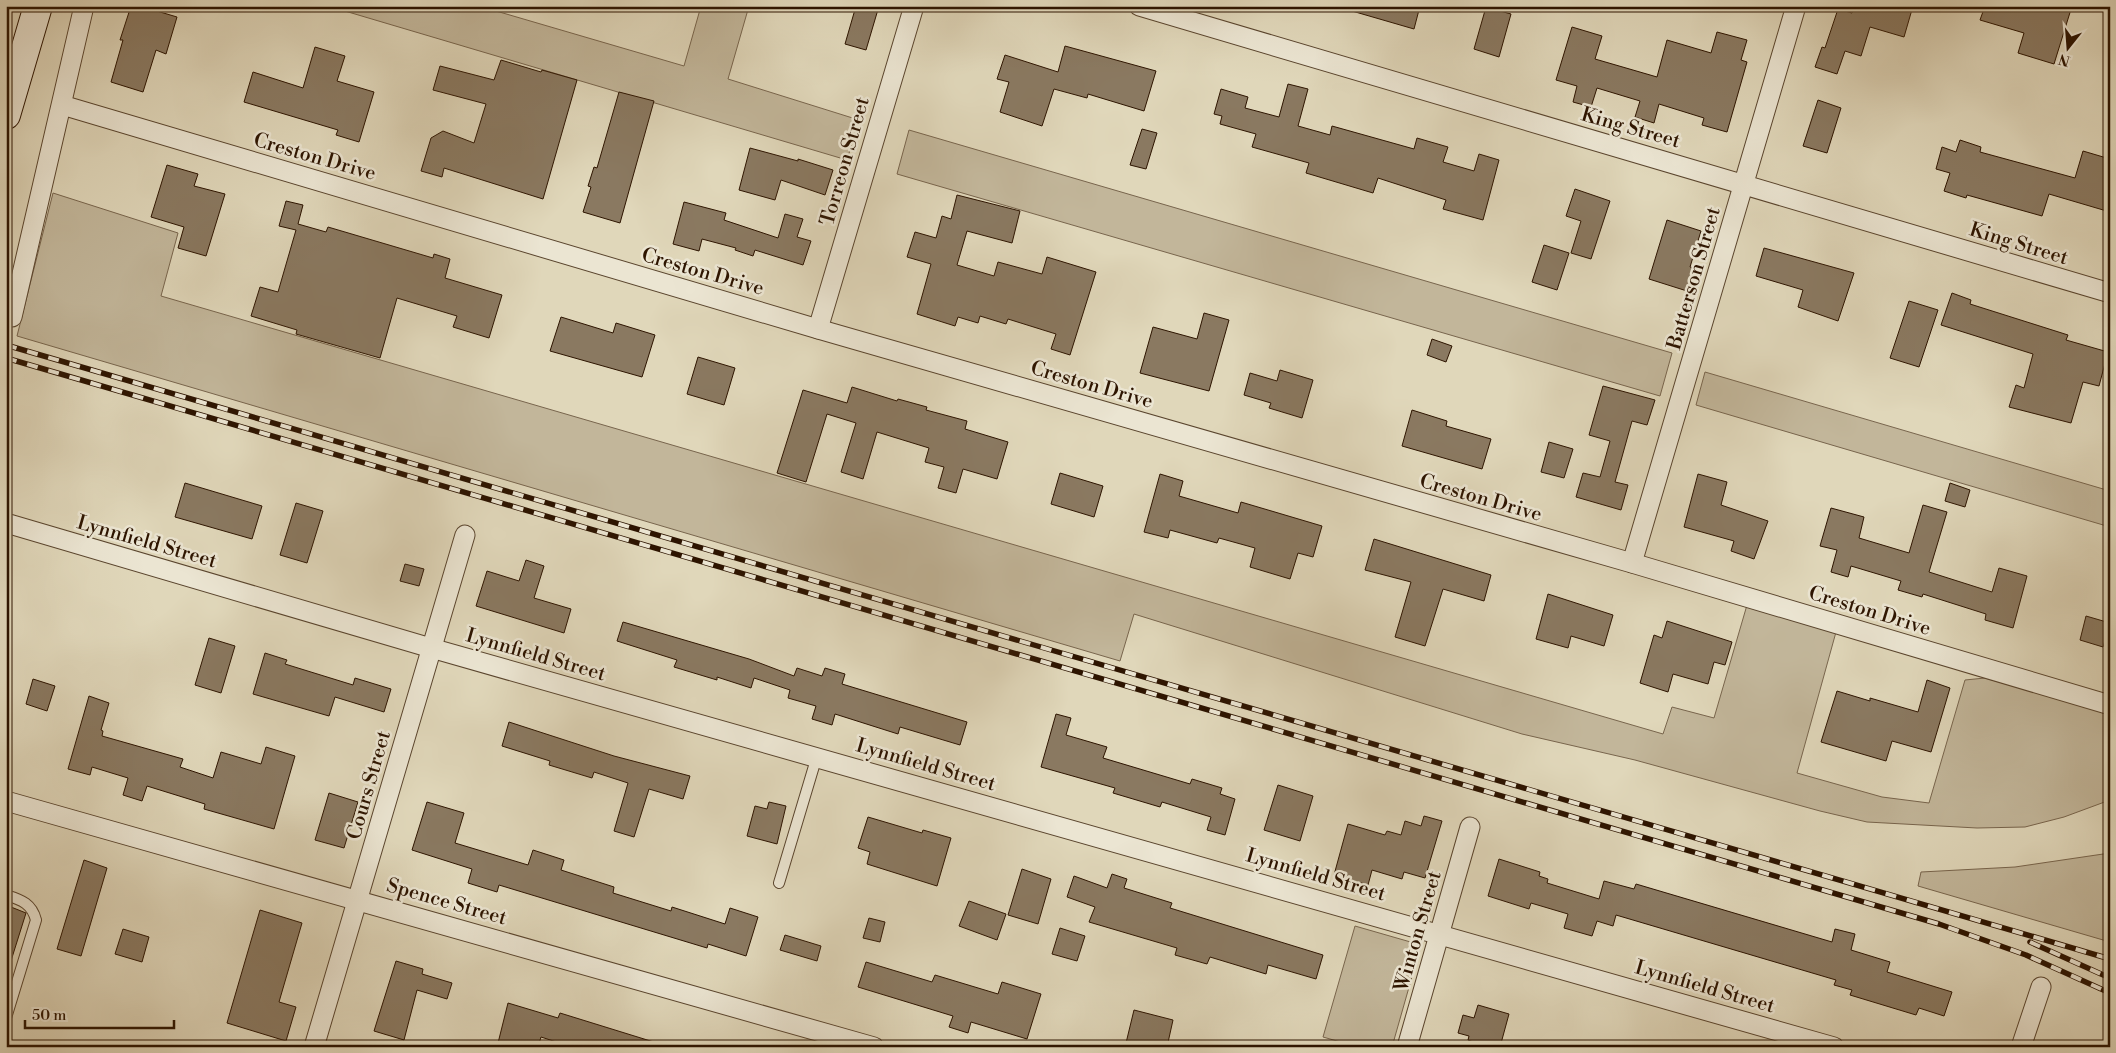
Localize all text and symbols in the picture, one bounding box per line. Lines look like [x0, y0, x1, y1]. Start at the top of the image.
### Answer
north arrow [2044, 22, 2094, 72]
text: N [2057, 49, 2072, 70]
street label: Torreon Street [815, 94, 876, 229]
street label: King Street [1578, 102, 1683, 155]
street label: Creston Drive [250, 128, 379, 187]
street label: Batterson Street [1662, 204, 1727, 354]
street label: King Street [1966, 218, 2071, 271]
street label: Creston Drive [638, 243, 767, 302]
street label: Creston Drive [1027, 356, 1156, 415]
street label: Creston Drive [1416, 469, 1545, 528]
street label: Lynnfield Street [74, 511, 219, 574]
street label: Creston Drive [1806, 581, 1934, 642]
street label: Lynnfield Street [463, 624, 608, 687]
street label: Cours Street [342, 728, 397, 843]
street label: Lynnfield Street [853, 734, 998, 797]
street label: Lynnfield Street [1243, 844, 1388, 907]
street label: Winton Street [1389, 868, 1448, 996]
street label: Spence Street [384, 873, 509, 932]
street label: Lynnfield Street [1632, 956, 1777, 1019]
scale bar [25, 998, 174, 1030]
text: 50 m [32, 1006, 66, 1025]

